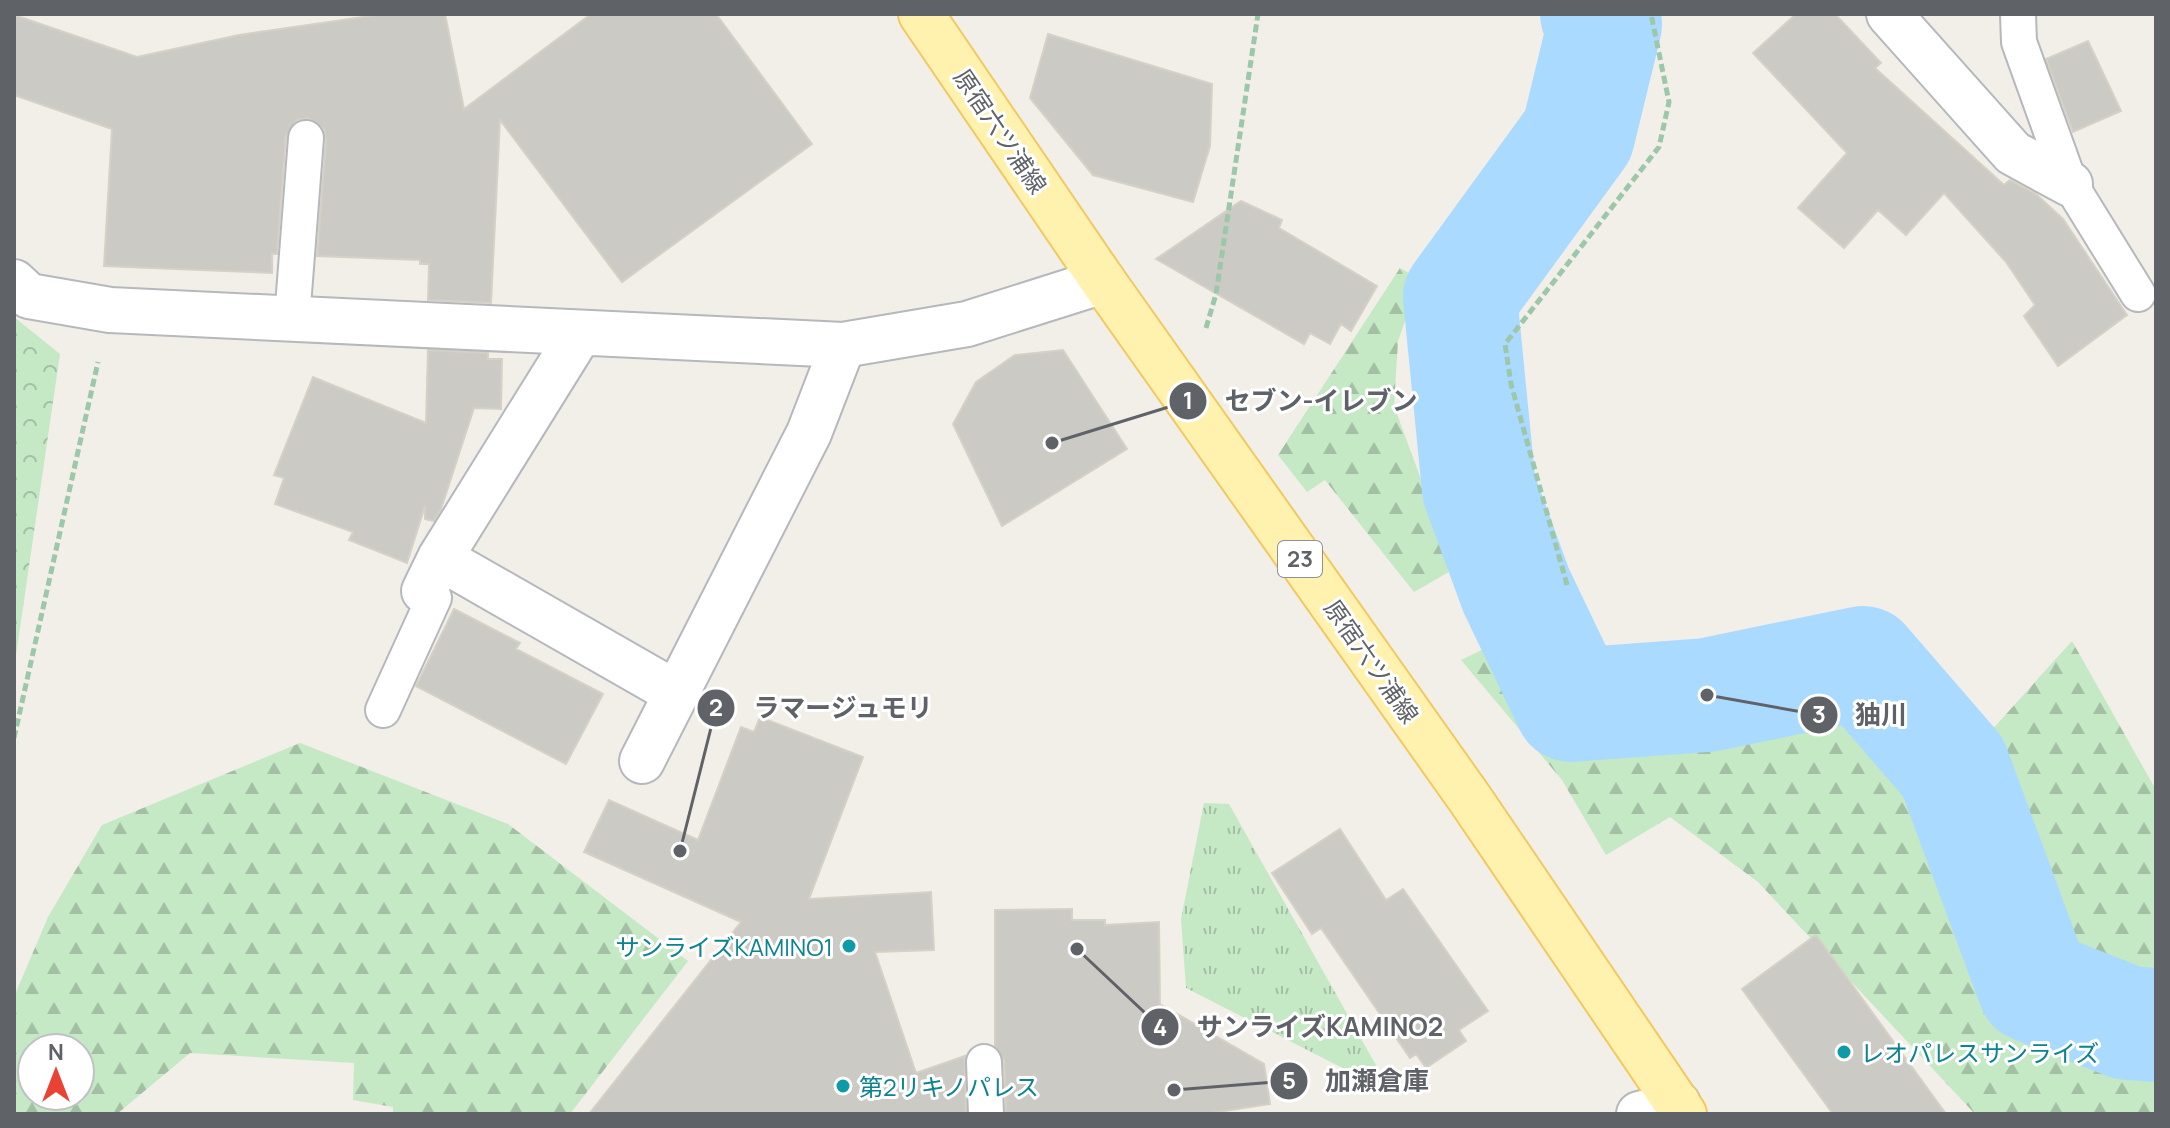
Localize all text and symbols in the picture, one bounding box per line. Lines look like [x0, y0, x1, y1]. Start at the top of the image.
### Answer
street label: 原宿六ツ浦線 [947, 62, 1055, 200]
callout: セブン-イレブン [1168, 376, 1433, 426]
text: セブン-イレブン [1225, 382, 1417, 418]
text: 1 [1183, 383, 1193, 416]
road number: 23 [1278, 541, 1322, 577]
street label: 原宿六ツ浦線 [1317, 593, 1427, 729]
callout: ラマージュモリ [696, 683, 950, 733]
text: ラマージュモリ [753, 689, 933, 725]
text: 2 [709, 690, 723, 723]
callout: 㹨川 [1799, 690, 1923, 740]
text: 㹨川 [1855, 696, 1907, 732]
text: 3 [1812, 697, 1826, 730]
place label: サンライズKAMINO1 [615, 930, 833, 963]
marker: サンライズKAMINO1 [840, 937, 858, 955]
callout: サンライズKAMINO2 [1140, 1002, 1459, 1052]
text: サンライズKAMINO2 [1197, 1008, 1443, 1044]
text: 4 [1153, 1010, 1167, 1043]
north arrow [16, 1032, 96, 1112]
place label: レオパレスサンライズ [1860, 1036, 2099, 1069]
text: N [48, 1037, 64, 1067]
marker: レオパレスサンライズ [1835, 1043, 1853, 1061]
callout: 加瀬倉庫 [1269, 1056, 1445, 1106]
text: 加瀬倉庫 [1325, 1062, 1429, 1098]
text: 5 [1282, 1063, 1296, 1096]
place label: 第2リキノパレス [859, 1070, 1039, 1103]
marker: 第2リキノパレス [834, 1077, 852, 1095]

